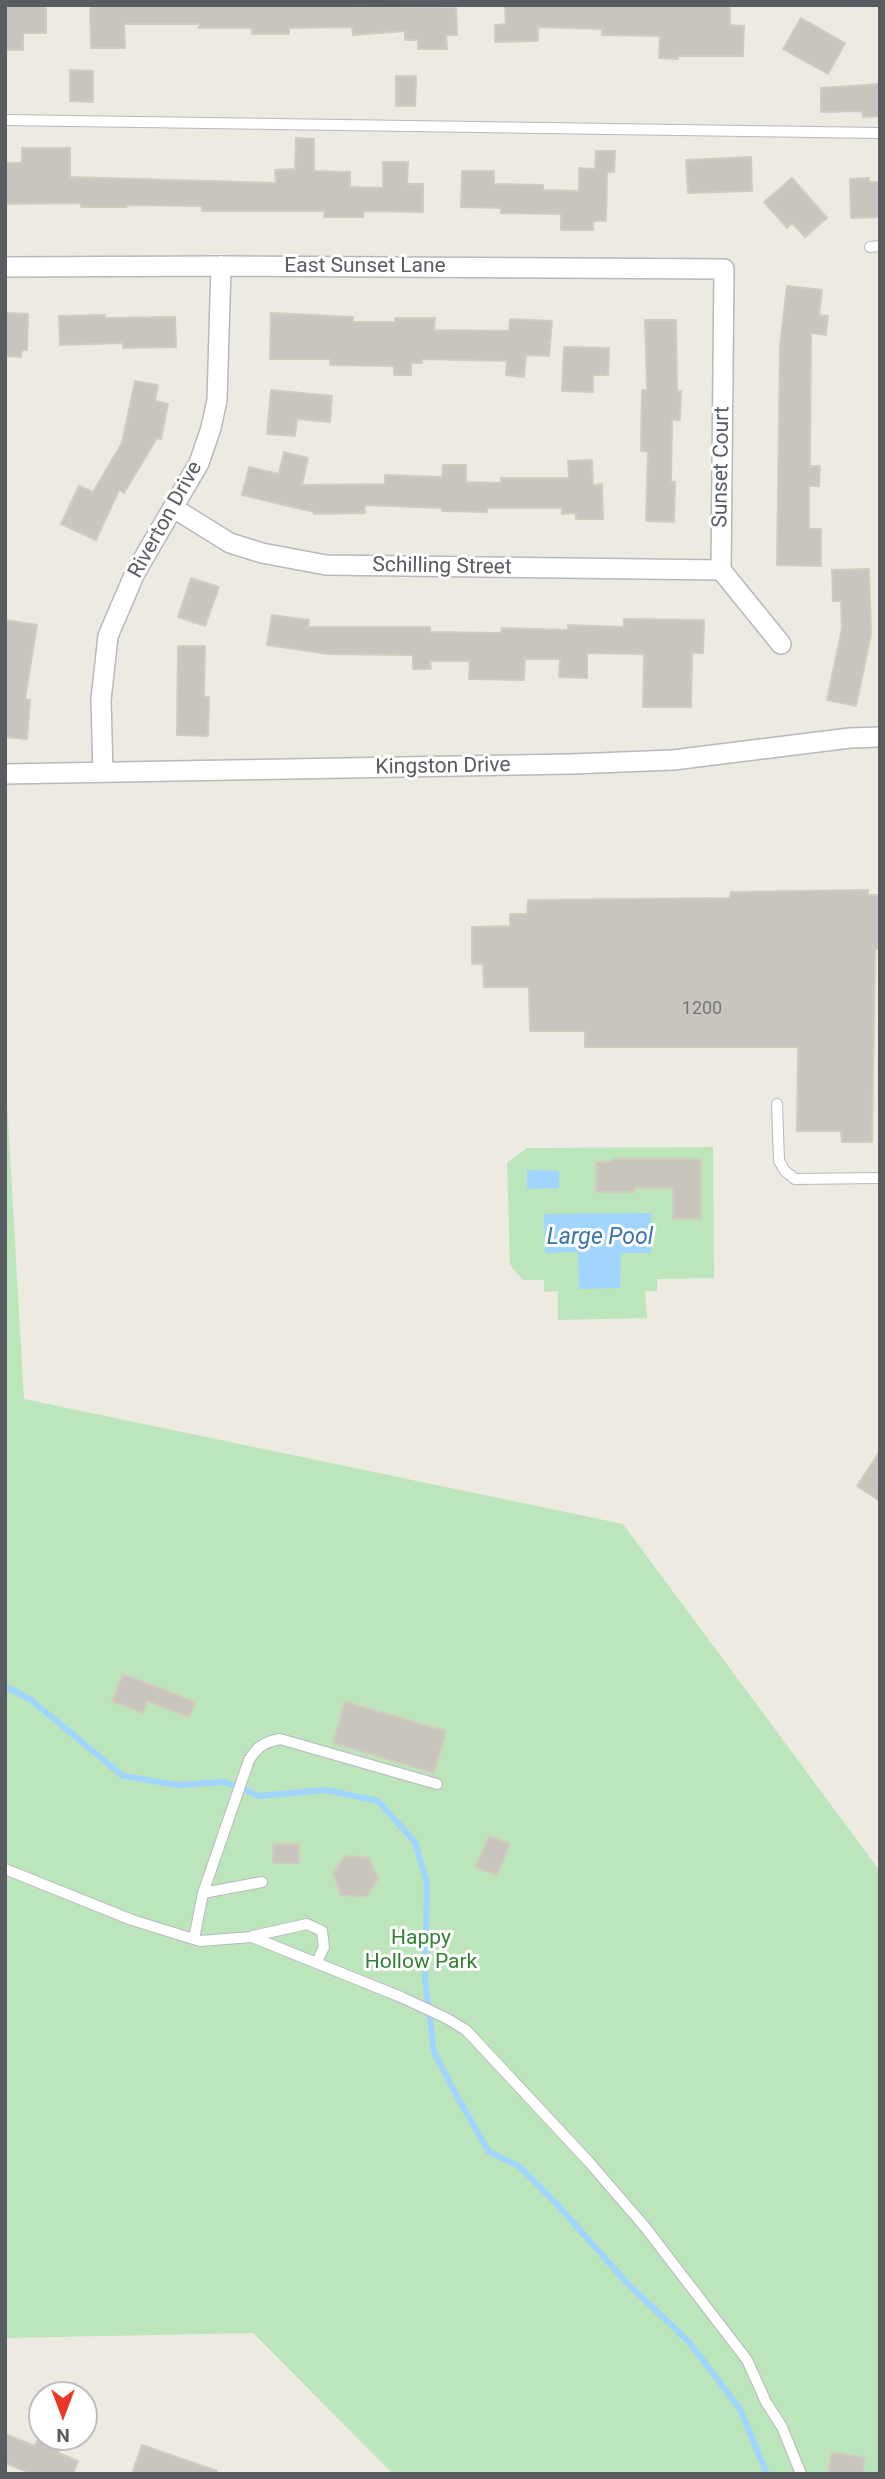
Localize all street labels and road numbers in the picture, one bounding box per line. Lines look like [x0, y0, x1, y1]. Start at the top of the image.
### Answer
street label: East Sunset Lane [284, 254, 446, 280]
street label: Sunset Court [708, 406, 736, 528]
street label: Riverton Drive [124, 457, 208, 583]
street label: Schilling Street [372, 553, 512, 581]
street label: Kingston Drive [375, 753, 511, 781]

